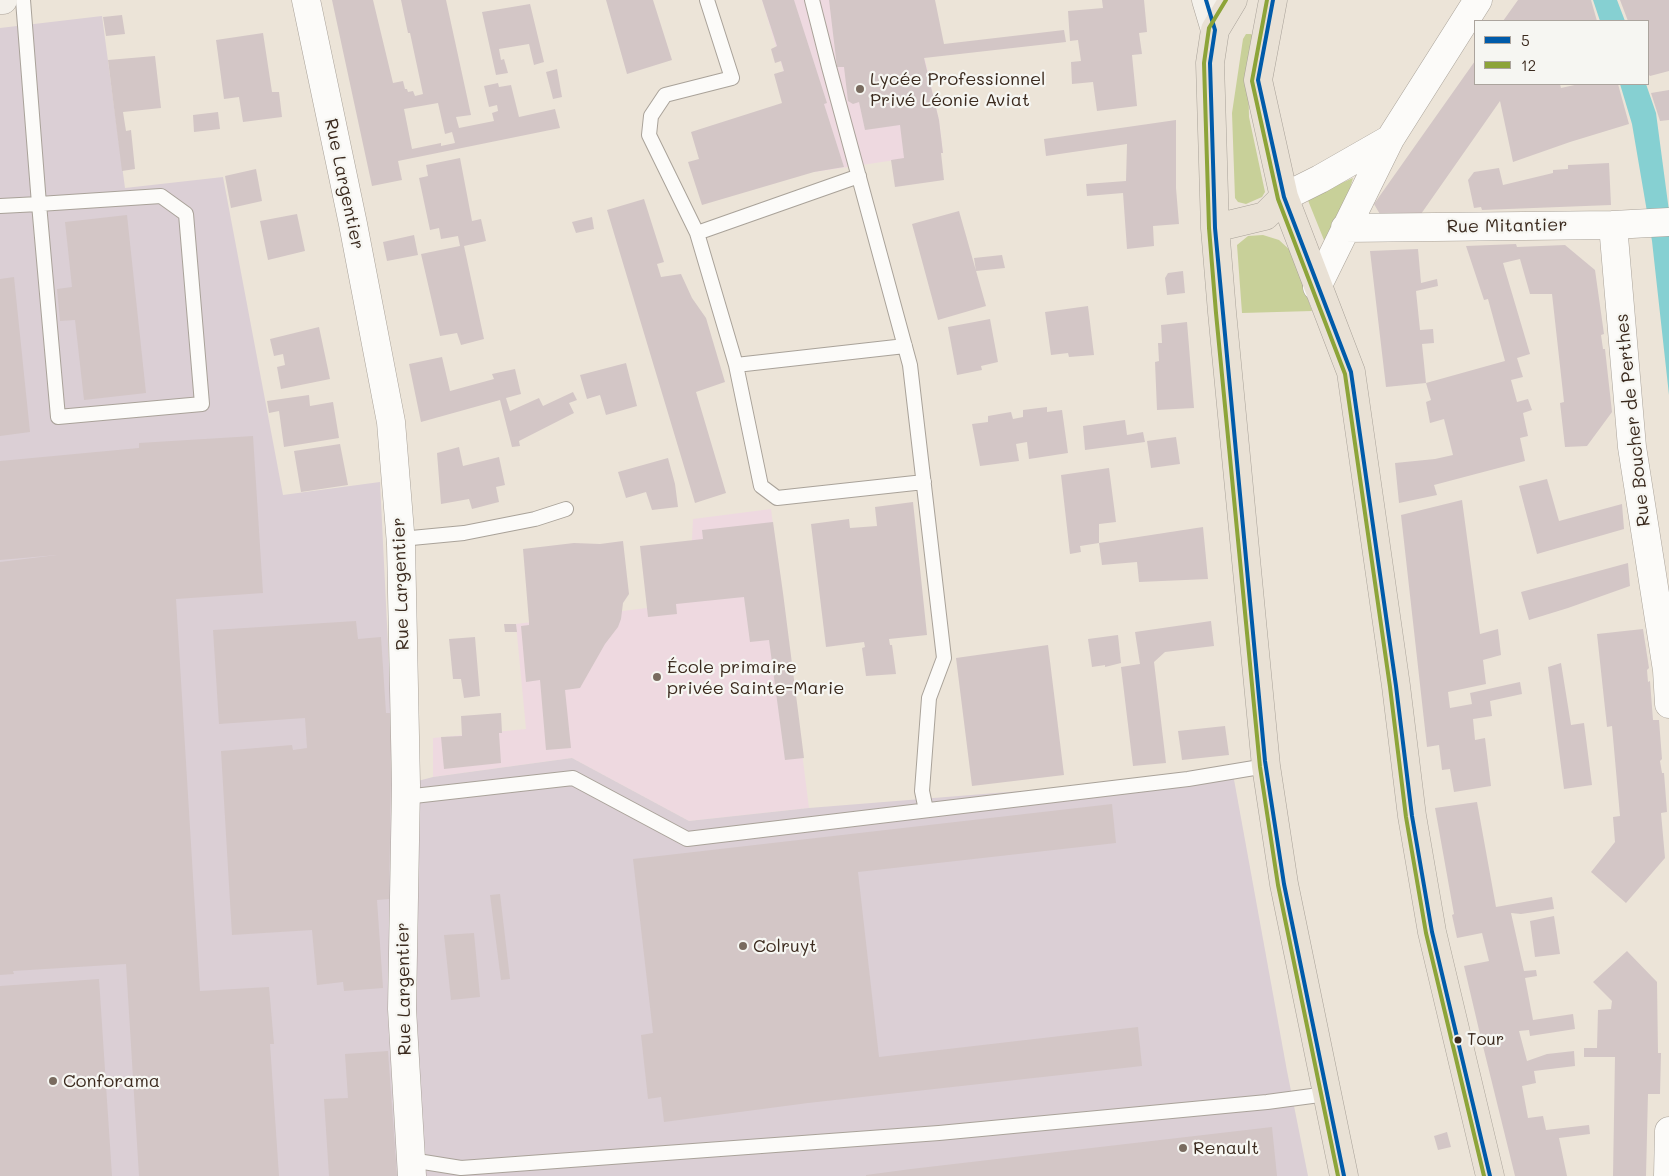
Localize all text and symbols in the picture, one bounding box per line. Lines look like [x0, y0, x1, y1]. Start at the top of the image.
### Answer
legend [1474, 20, 1649, 85]
text: 5 [1521, 30, 1530, 50]
text: 12 [1521, 55, 1536, 75]
place label: Lycée Professionnel Privé Léonie Aviat [870, 68, 1046, 110]
marker: Lycée Professionnel Privé Léonie Aviat [854, 83, 866, 95]
street label: Rue Largentier [320, 117, 368, 251]
street label: Rue Mitantier [1446, 214, 1568, 238]
street label: Rue Boucher de Perthes [1611, 312, 1655, 528]
street label: Rue Largentier [388, 517, 414, 651]
place label: École primaire privée Sainte-Marie [667, 656, 844, 699]
marker: École primaire privée Sainte-Marie [651, 671, 663, 683]
street label: Rue Largentier [392, 922, 416, 1056]
place label: Colruyt [753, 935, 817, 957]
marker: Colruyt [737, 940, 749, 952]
place label: Tour [1467, 1030, 1504, 1050]
marker: Tour [1453, 1035, 1463, 1045]
place label: Conforama [63, 1070, 160, 1092]
marker: Conforama [47, 1075, 59, 1087]
place label: Renault [1193, 1137, 1259, 1159]
marker: Renault [1177, 1142, 1189, 1154]

